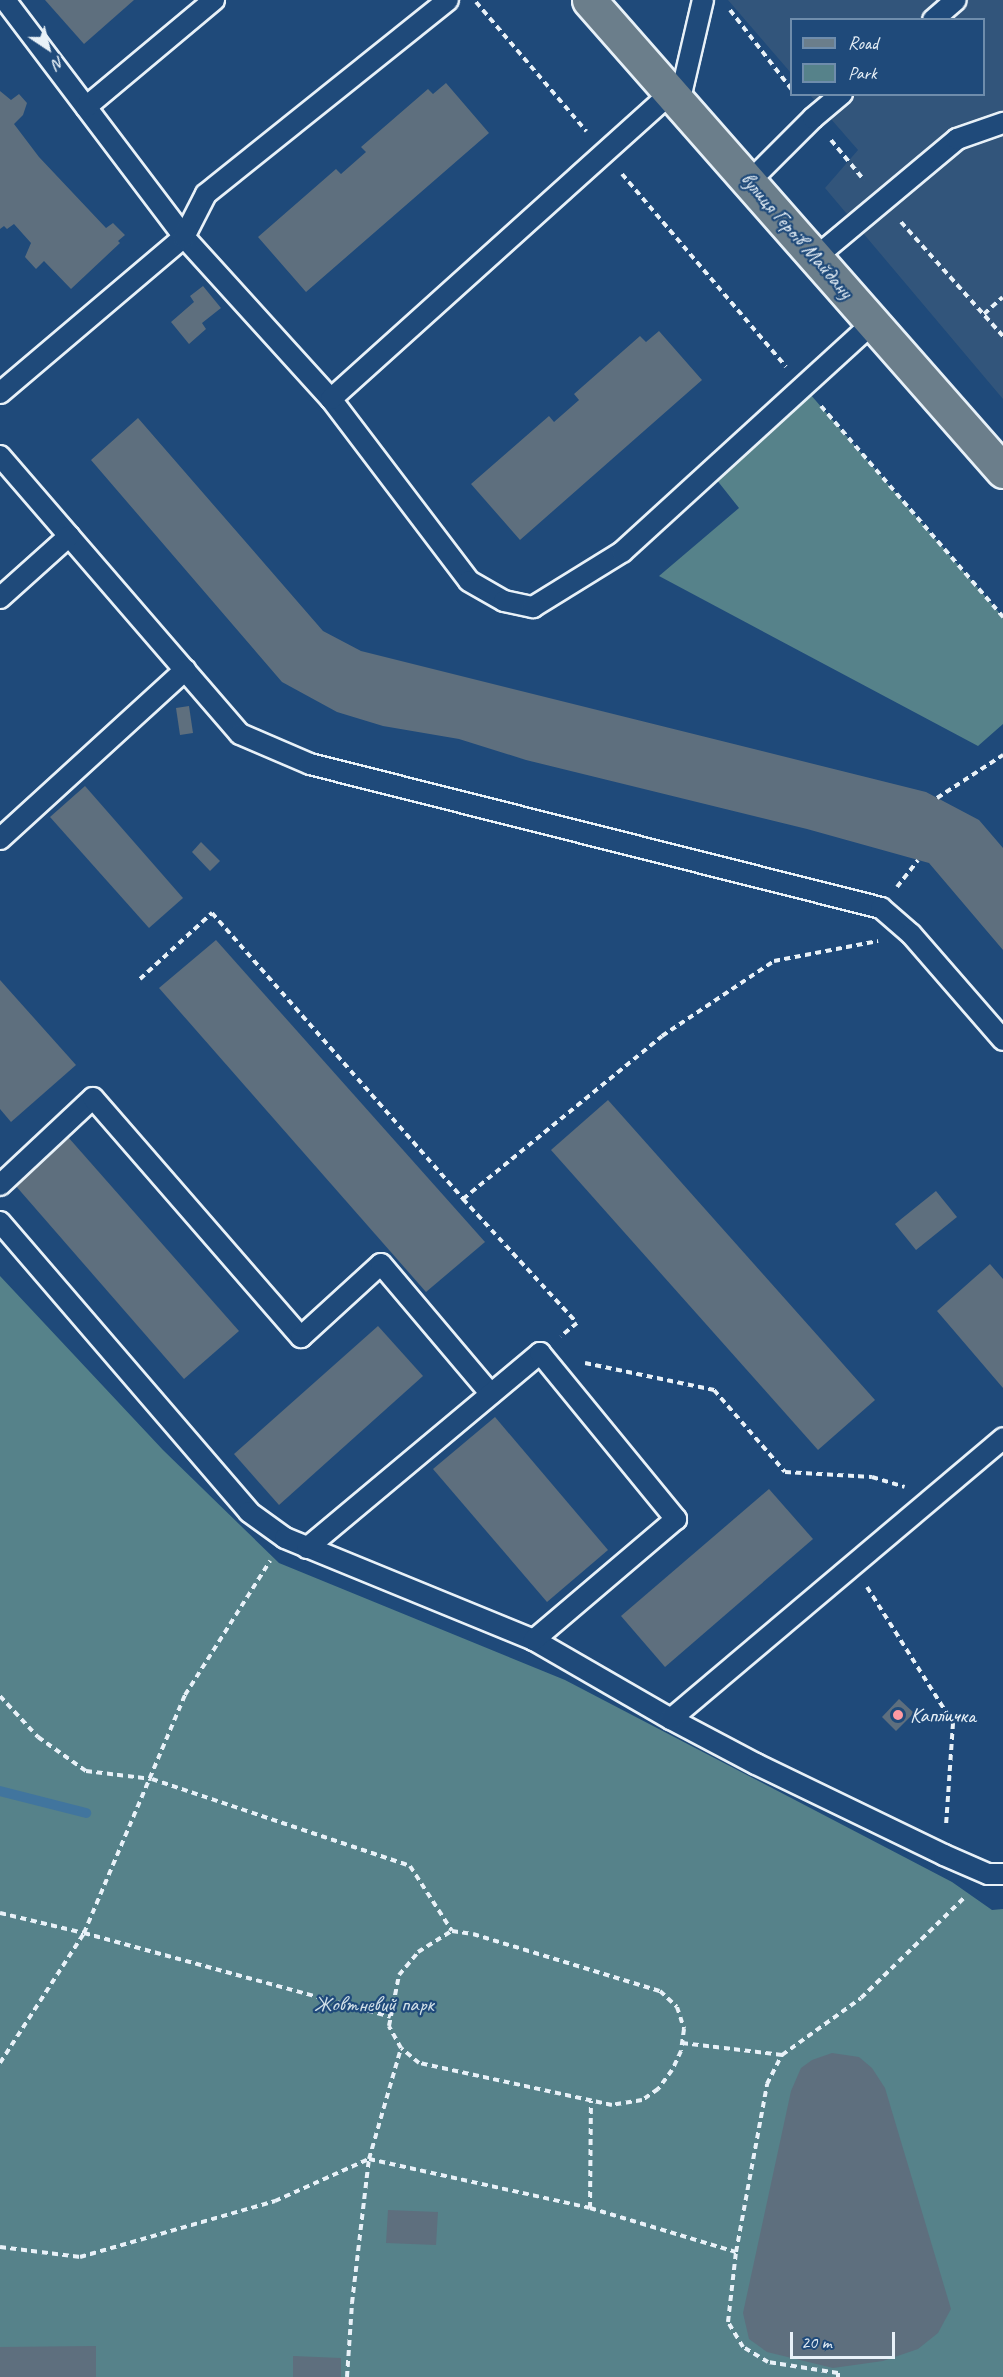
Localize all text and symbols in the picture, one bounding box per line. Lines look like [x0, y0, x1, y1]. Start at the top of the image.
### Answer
north arrow [18, 18, 78, 78]
legend [790, 18, 985, 96]
text: Road [848, 32, 878, 54]
text: N [49, 52, 68, 74]
text: Park [848, 62, 877, 84]
street label: вулиця Героїв Майдану [735, 167, 859, 303]
place label: Капличка [910, 1702, 976, 1728]
marker: Капличка [891, 1708, 905, 1722]
park label: Жовтневий парк [314, 1991, 434, 2017]
scale bar [793, 2320, 898, 2358]
text: 20 m [801, 2331, 832, 2353]

